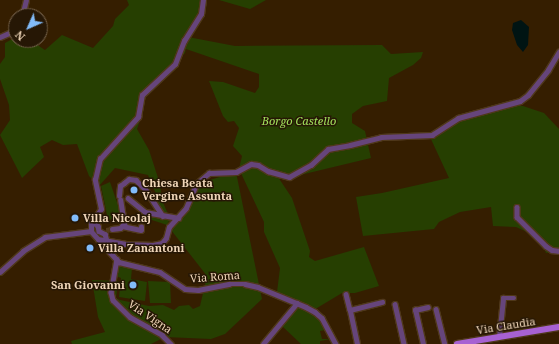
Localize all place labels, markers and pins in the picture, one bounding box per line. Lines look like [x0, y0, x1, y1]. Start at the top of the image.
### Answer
place label: Chiesa Beata Vergine Assunta [142, 177, 232, 203]
marker: Chiesa Beata Vergine Assunta [129, 185, 139, 195]
place label: Villa Nicolaj [83, 211, 151, 225]
marker: Villa Nicolaj [70, 213, 80, 223]
place label: Villa Zanantoni [98, 241, 184, 255]
marker: Villa Zanantoni [85, 243, 95, 253]
place label: San Giovanni [51, 278, 125, 292]
marker: San Giovanni [128, 280, 138, 290]

